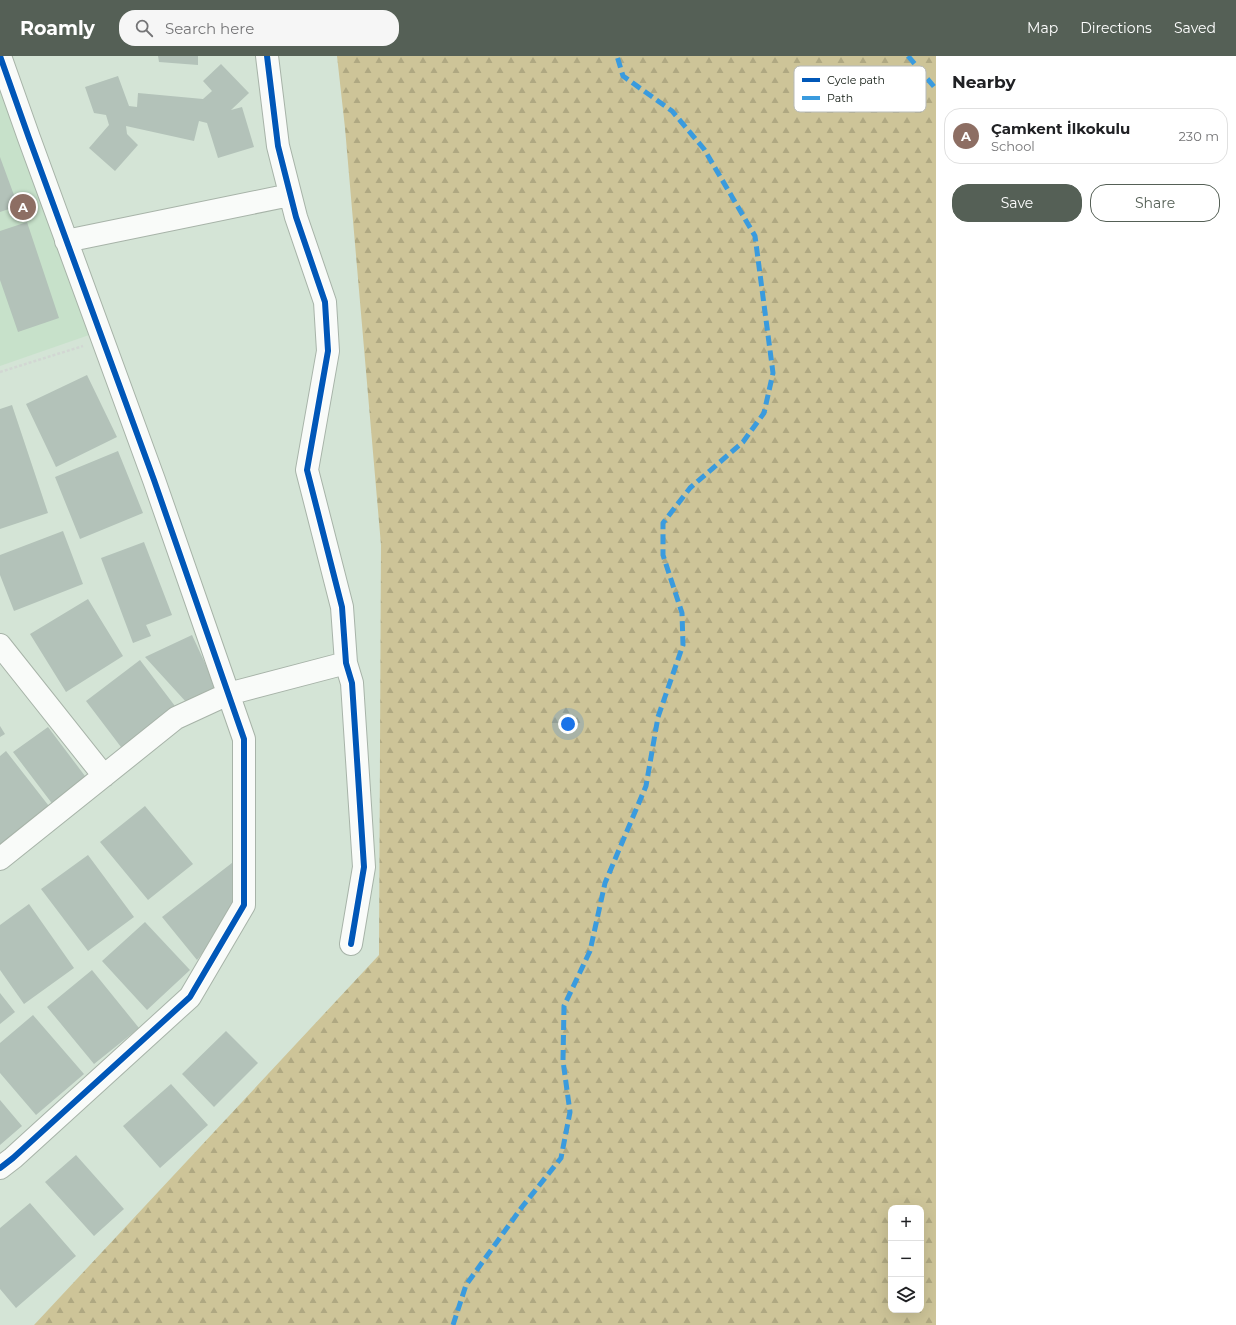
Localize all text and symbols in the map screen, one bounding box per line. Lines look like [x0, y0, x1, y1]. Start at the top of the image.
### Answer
search box [119, 10, 399, 46]
text: Roamly [20, 17, 95, 40]
icon: search [133, 17, 155, 39]
text: Search here [165, 19, 254, 38]
text: Map [1027, 19, 1058, 37]
text: Directions [1080, 19, 1152, 37]
text: Saved [1174, 19, 1216, 37]
legend [794, 66, 926, 112]
text: Nearby [952, 72, 1016, 92]
text: Cycle path [827, 73, 885, 87]
text: Path [827, 91, 853, 105]
text: Çamkent İlkokulu [991, 119, 1130, 138]
text: A [961, 128, 971, 144]
text: 230 m [1178, 128, 1219, 144]
text: School [991, 138, 1035, 154]
button: Save [952, 184, 1082, 222]
button: Share [1090, 184, 1220, 222]
pin: A [10, 192, 36, 222]
your location [558, 714, 578, 734]
map controls [888, 1205, 924, 1313]
button: + [888, 1205, 924, 1241]
button: − [888, 1241, 924, 1277]
button: layers [888, 1277, 924, 1313]

